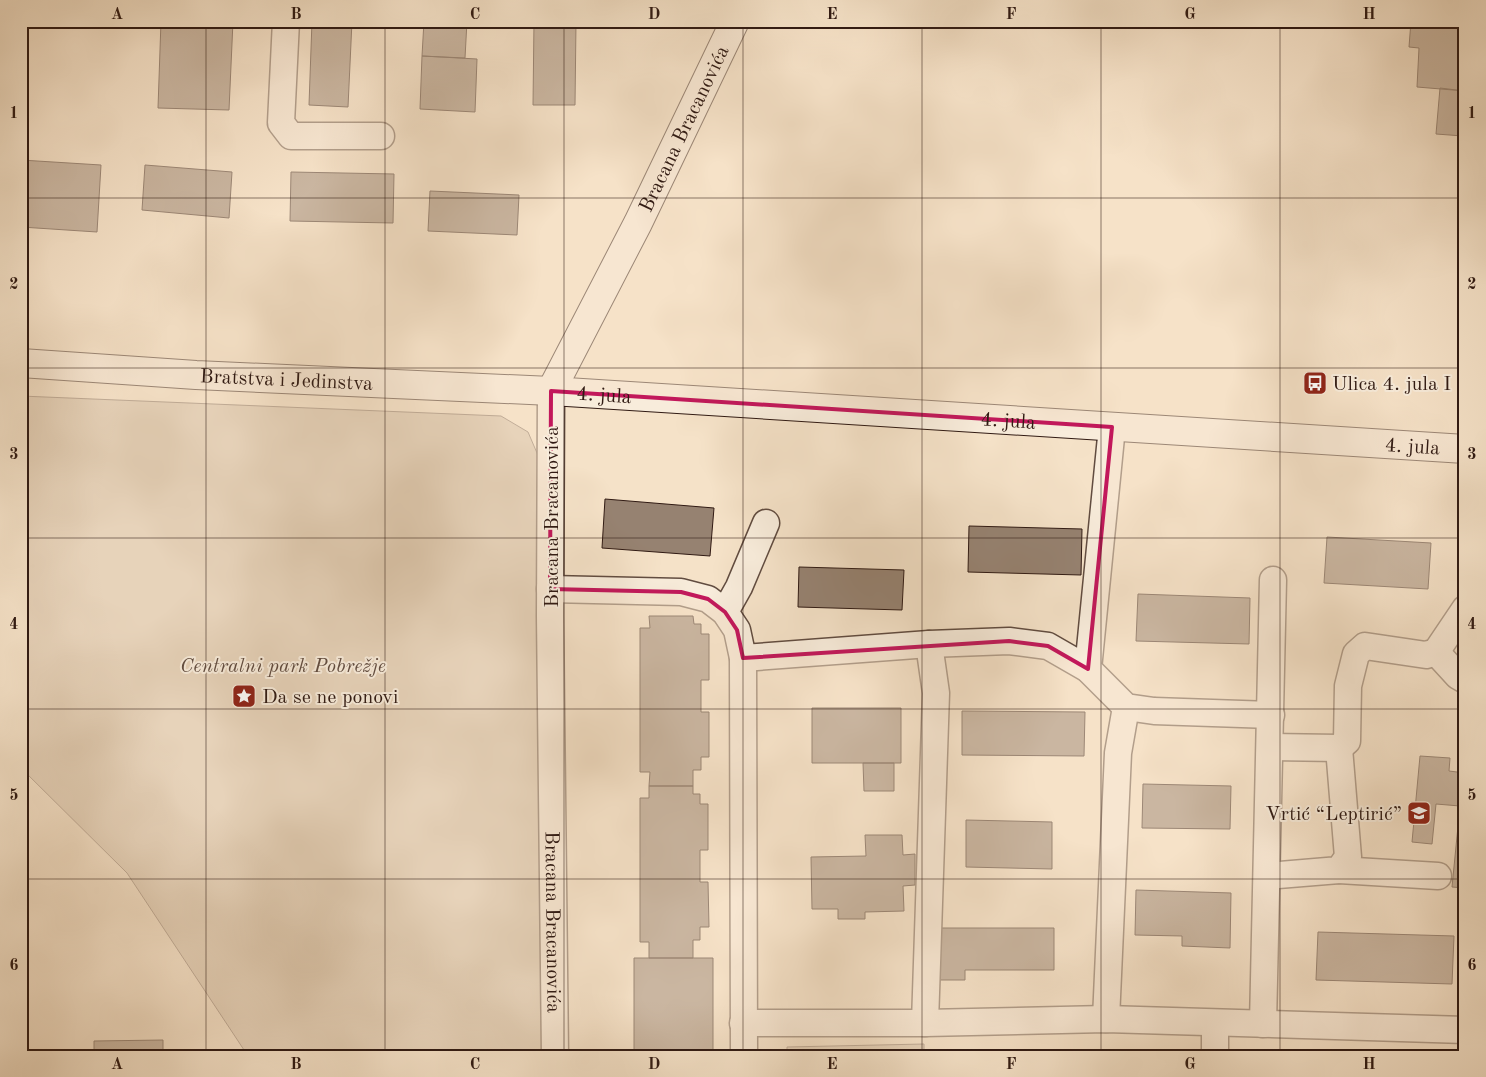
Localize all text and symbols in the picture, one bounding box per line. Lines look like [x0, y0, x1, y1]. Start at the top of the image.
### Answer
text: A [111, 7, 123, 23]
text: B [290, 7, 302, 23]
text: C [470, 7, 480, 23]
text: D [648, 7, 660, 23]
text: E [826, 7, 838, 23]
text: F [1006, 7, 1017, 23]
text: G [1184, 7, 1196, 23]
text: H [1362, 7, 1376, 23]
street label: Bracana Bracanovića [637, 43, 734, 216]
text: 1 [9, 106, 19, 122]
text: 1 [1467, 106, 1477, 122]
text: 2 [9, 277, 19, 293]
text: 2 [1467, 277, 1477, 293]
street label: Bratstva i Jedinstva [199, 367, 374, 395]
bus stop icon: Ulica 4. jula I [1302, 370, 1328, 396]
place label: Ulica 4. jula I [1332, 375, 1451, 395]
street label: 4. jula [576, 385, 632, 408]
street label: 4. jula [980, 410, 1036, 434]
street label: Bracana Bracanovića [543, 426, 563, 608]
street label: 4. jula [1384, 436, 1441, 459]
text: 3 [9, 447, 19, 463]
text: 3 [1467, 447, 1477, 463]
text: 4 [9, 617, 19, 633]
text: 4 [1467, 617, 1477, 633]
park label: Centralni park Pobrežje [180, 657, 386, 677]
place icon: Da se ne ponovi [231, 683, 257, 709]
place label: Da se ne ponovi [262, 688, 398, 708]
text: 5 [9, 788, 19, 804]
text: 5 [1467, 788, 1477, 804]
school or university icon: Vrtić “Leptirić” [1406, 800, 1432, 826]
place label: Vrtić “Leptirić” [1265, 805, 1402, 825]
street label: Bracana Bracanovića [540, 831, 563, 1013]
text: 6 [9, 958, 19, 974]
text: 6 [1467, 958, 1477, 974]
text: A [111, 1057, 123, 1073]
text: B [290, 1057, 302, 1073]
text: C [470, 1057, 480, 1073]
text: D [648, 1057, 660, 1073]
text: E [826, 1057, 838, 1073]
text: F [1006, 1057, 1017, 1073]
text: G [1184, 1057, 1196, 1073]
text: H [1362, 1057, 1376, 1073]

